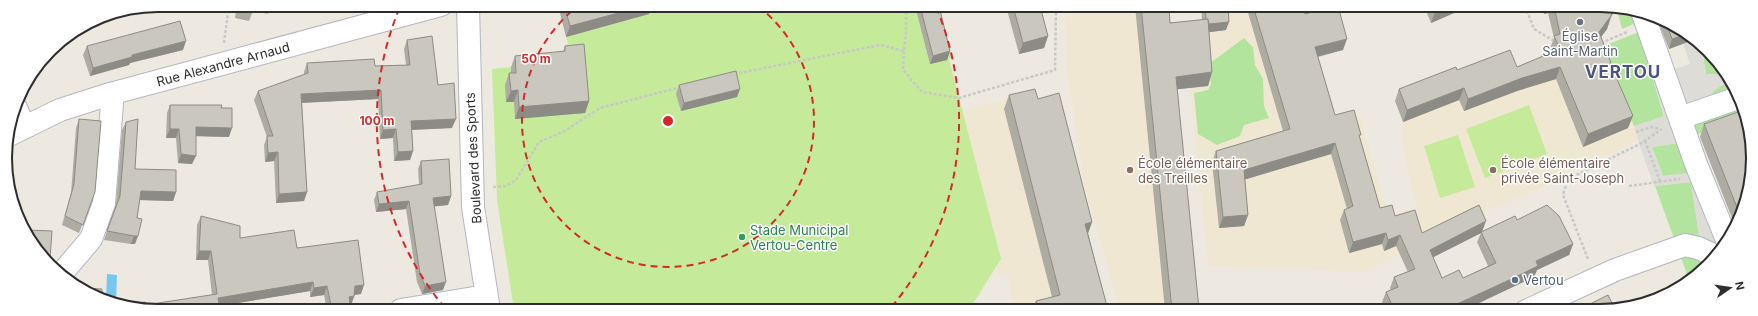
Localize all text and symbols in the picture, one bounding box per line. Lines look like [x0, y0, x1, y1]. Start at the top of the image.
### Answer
marker: Église Saint-Martin [1575, 17, 1585, 27]
place label: Église Saint-Martin [1542, 28, 1618, 59]
street label: Rue Alexandre Arnaud [155, 38, 291, 90]
text: 50 m [521, 51, 551, 66]
district label: VERTOU [1585, 62, 1661, 82]
street label: Boulevard des Sports [462, 92, 484, 224]
text: 100 m [359, 113, 395, 128]
centre of rings [661, 114, 675, 128]
place label: École élémentaire des Treilles [1138, 155, 1247, 186]
place label: École élémentaire privée Saint-Joseph [1501, 155, 1624, 186]
marker: École élémentaire des Treilles [1125, 165, 1135, 175]
marker: École élémentaire privée Saint-Joseph [1488, 165, 1498, 175]
place label: Stade Municipal Vertou-Centre [750, 222, 849, 253]
marker: Stade Municipal Vertou-Centre [737, 232, 747, 242]
north arrow [1710, 268, 1750, 308]
place label: Vertou [1523, 272, 1564, 288]
marker: Vertou [1510, 275, 1520, 285]
text: N [1732, 280, 1748, 291]

